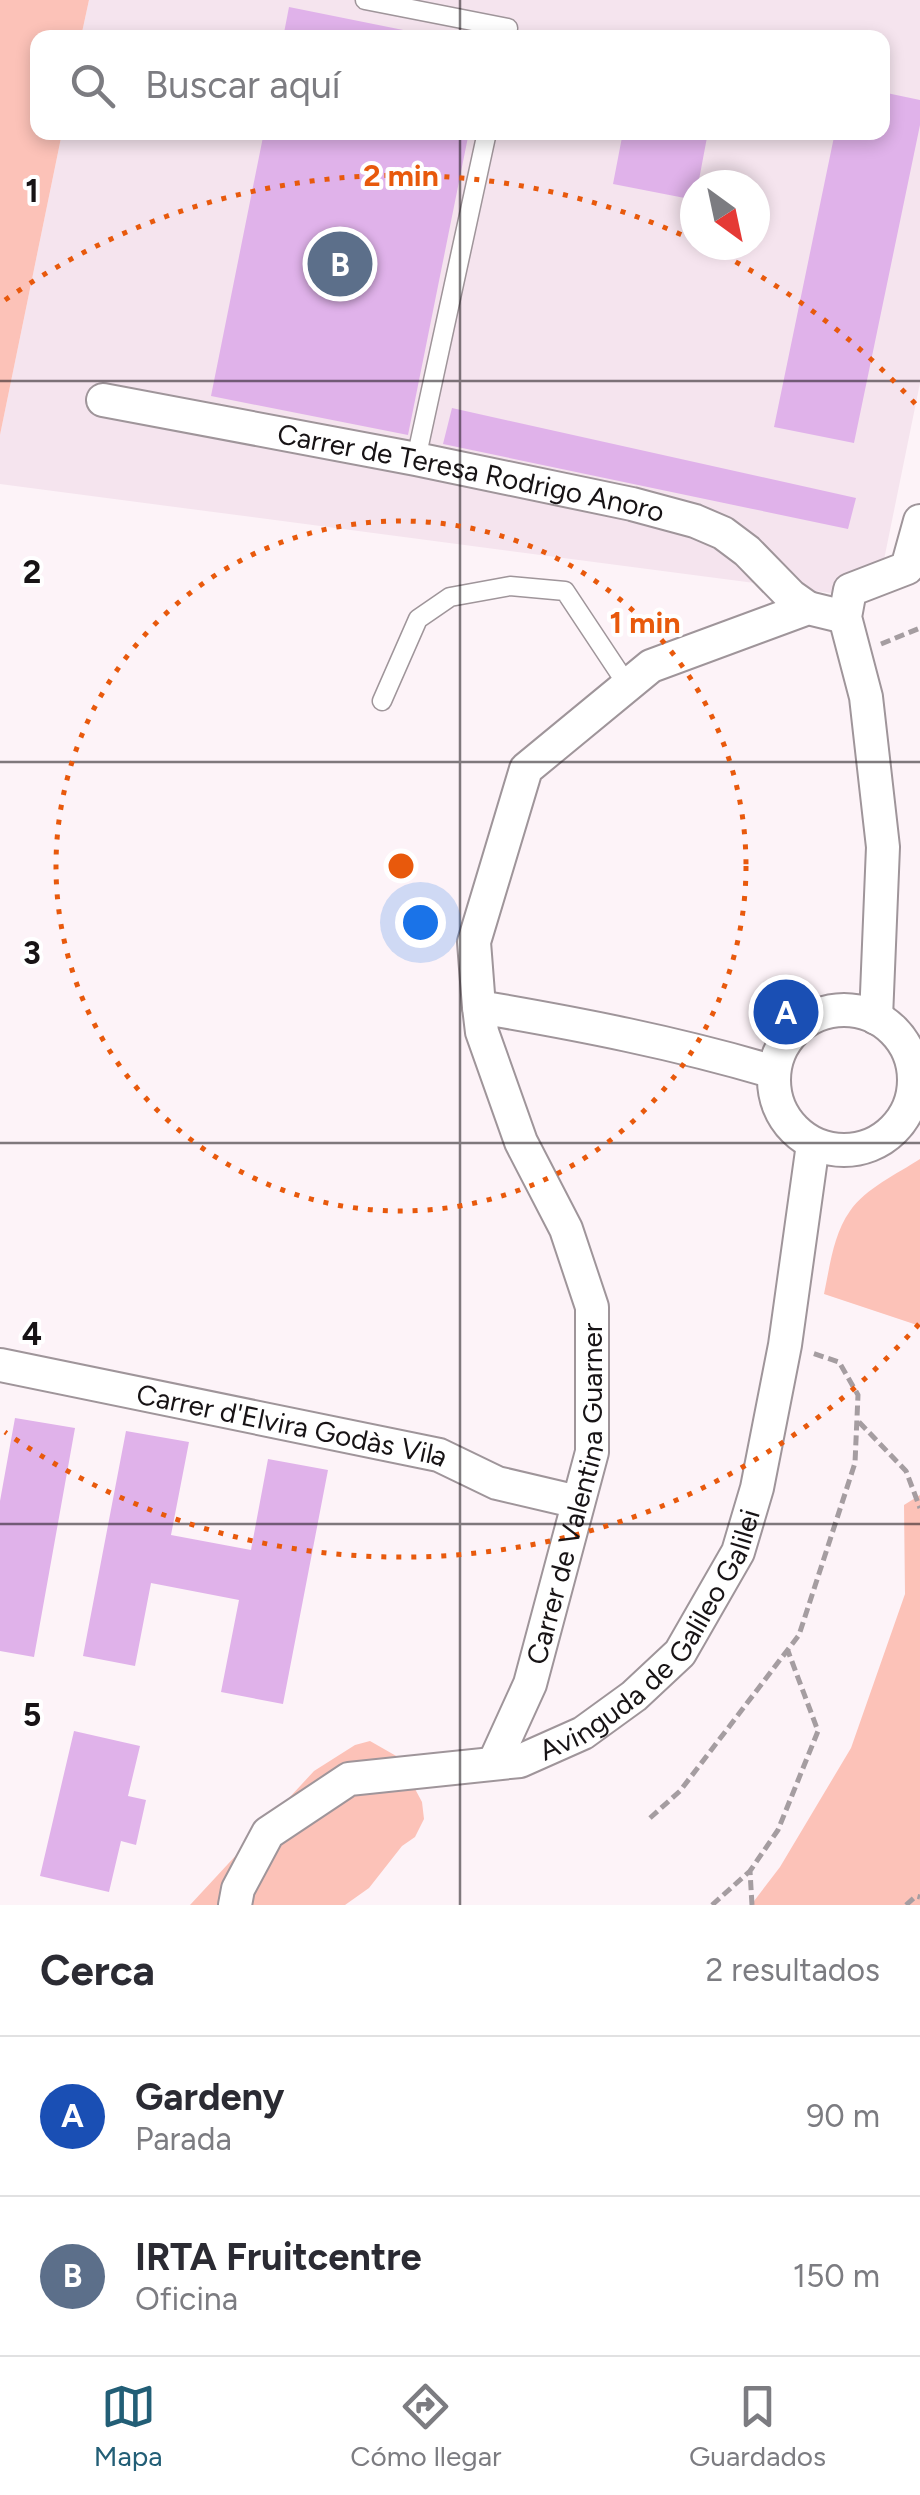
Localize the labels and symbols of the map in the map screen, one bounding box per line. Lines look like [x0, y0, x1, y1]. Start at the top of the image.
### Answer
text: 2 min [363, 157, 439, 194]
north arrow [680, 170, 770, 260]
text: 1 [25, 172, 39, 210]
pin: B [308, 226, 372, 302]
street label: Carrer de Teresa Rodrigo Anoro [275, 416, 668, 529]
text: 2 [23, 553, 41, 591]
text: 1 min [610, 604, 680, 641]
centre of rings [383, 848, 419, 884]
your location [395, 897, 446, 948]
text: 3 [23, 934, 41, 972]
pin: A [754, 974, 818, 1050]
text: 4 [22, 1315, 42, 1353]
street label: Carrer de Valentina Guarner [519, 1322, 610, 1668]
street label: Carrer d'Elvira Godàs Vila [134, 1376, 454, 1474]
street label: Avinguda de Galileo Galilei [534, 1505, 767, 1767]
text: 5 [23, 1696, 41, 1734]

